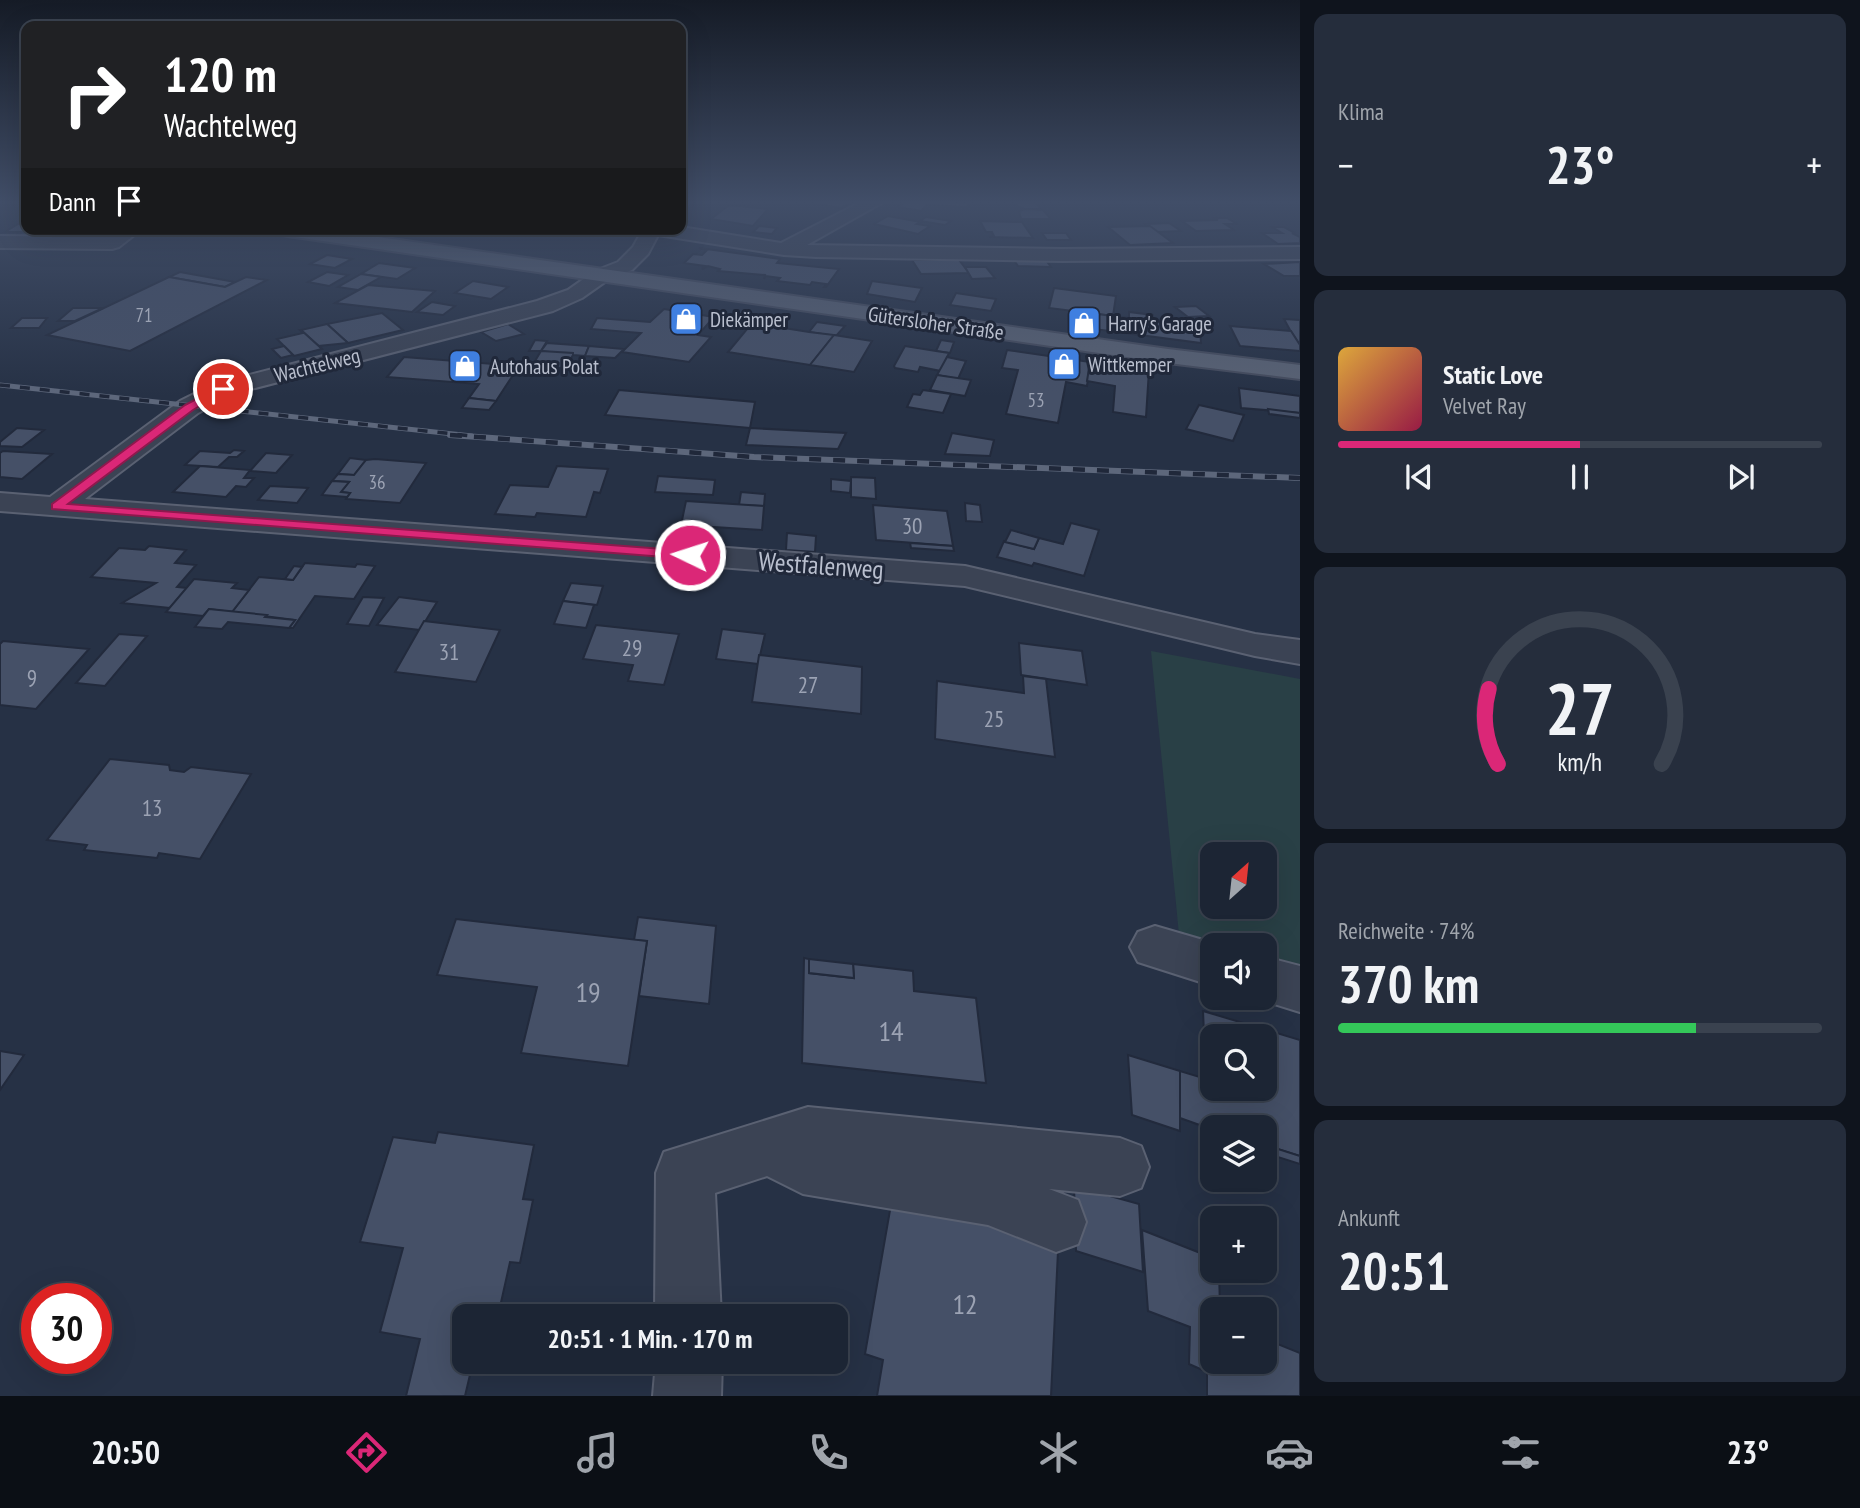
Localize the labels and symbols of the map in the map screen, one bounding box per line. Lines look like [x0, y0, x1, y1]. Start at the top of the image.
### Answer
shop icon: Diekämper [667, 300, 705, 338]
street label: Gütersloher Straße [867, 300, 1005, 346]
house number: 71 [135, 303, 153, 327]
shop icon: Harry's Garage [1065, 304, 1103, 342]
place label: Diekämper [710, 306, 788, 333]
place label: Harry's Garage [1108, 310, 1212, 337]
street label: Wachtelweg [271, 341, 363, 389]
shop icon: Wittkemper [1045, 345, 1083, 383]
shop icon: Autohaus Polat [446, 347, 484, 385]
place label: Wittkemper [1088, 351, 1172, 378]
place label: Autohaus Polat [490, 353, 599, 380]
pin [193, 359, 253, 419]
house number: 53 [1027, 388, 1045, 412]
house number: 36 [368, 470, 386, 494]
house number: 30 [902, 511, 922, 540]
position arrow [653, 518, 727, 592]
street label: Westfalenweg [757, 544, 885, 586]
house number: 29 [622, 633, 642, 662]
house number: 31 [439, 637, 459, 666]
house number: 9 [27, 663, 37, 692]
house number: 27 [798, 670, 818, 699]
house number: 25 [984, 704, 1004, 733]
house number: 13 [142, 793, 162, 822]
north arrow [1200, 842, 1278, 919]
house number: 19 [575, 973, 601, 1010]
house number: 14 [878, 1012, 904, 1049]
speed limit sign: 30 [21, 1283, 112, 1374]
house number: 12 [952, 1285, 978, 1322]

